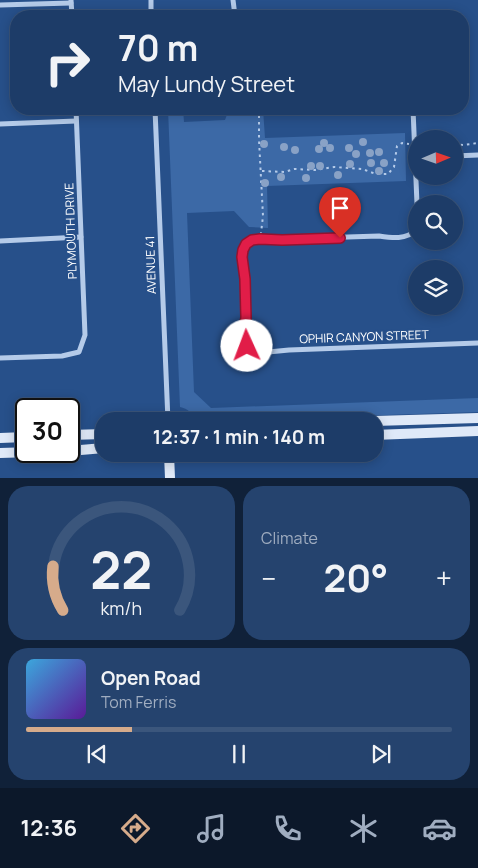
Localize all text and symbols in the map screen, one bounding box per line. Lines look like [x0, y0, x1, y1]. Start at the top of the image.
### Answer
text: 70 m [118, 24, 198, 72]
icon: right [35, 30, 100, 95]
text: May Lundy Street [118, 69, 295, 99]
north arrow [408, 130, 462, 185]
map controls [408, 130, 463, 315]
street label: PLYMOUTH DRIVE [60, 182, 81, 279]
pin [319, 187, 361, 238]
icon: arrive [326, 194, 354, 222]
button: search [408, 195, 463, 250]
street label: AVENUE 41 [141, 235, 160, 295]
button: layers [408, 260, 463, 315]
position arrow [220, 319, 272, 371]
street label: OPHIR CANYON STREET [299, 326, 430, 347]
speed limit sign: 30 [15, 398, 80, 463]
text: 12:37 · 1 min · 140 m [153, 424, 325, 450]
text: Climate [261, 527, 318, 549]
text: 22 [91, 534, 152, 605]
text: 20° [324, 551, 388, 603]
text: − [261, 559, 276, 597]
text: + [436, 559, 452, 597]
text: km/h [101, 596, 142, 620]
text: Open Road [101, 665, 201, 691]
text: Tom Ferris [101, 691, 176, 713]
icon: previous [83, 740, 111, 768]
icon: pause [225, 740, 253, 768]
icon: next [367, 740, 395, 768]
icon: directions [118, 811, 153, 846]
icon: music [194, 811, 229, 846]
icon: phone [270, 811, 305, 846]
icon: climate [346, 811, 381, 846]
icon: car [422, 811, 457, 846]
text: 12:36 [21, 813, 77, 843]

